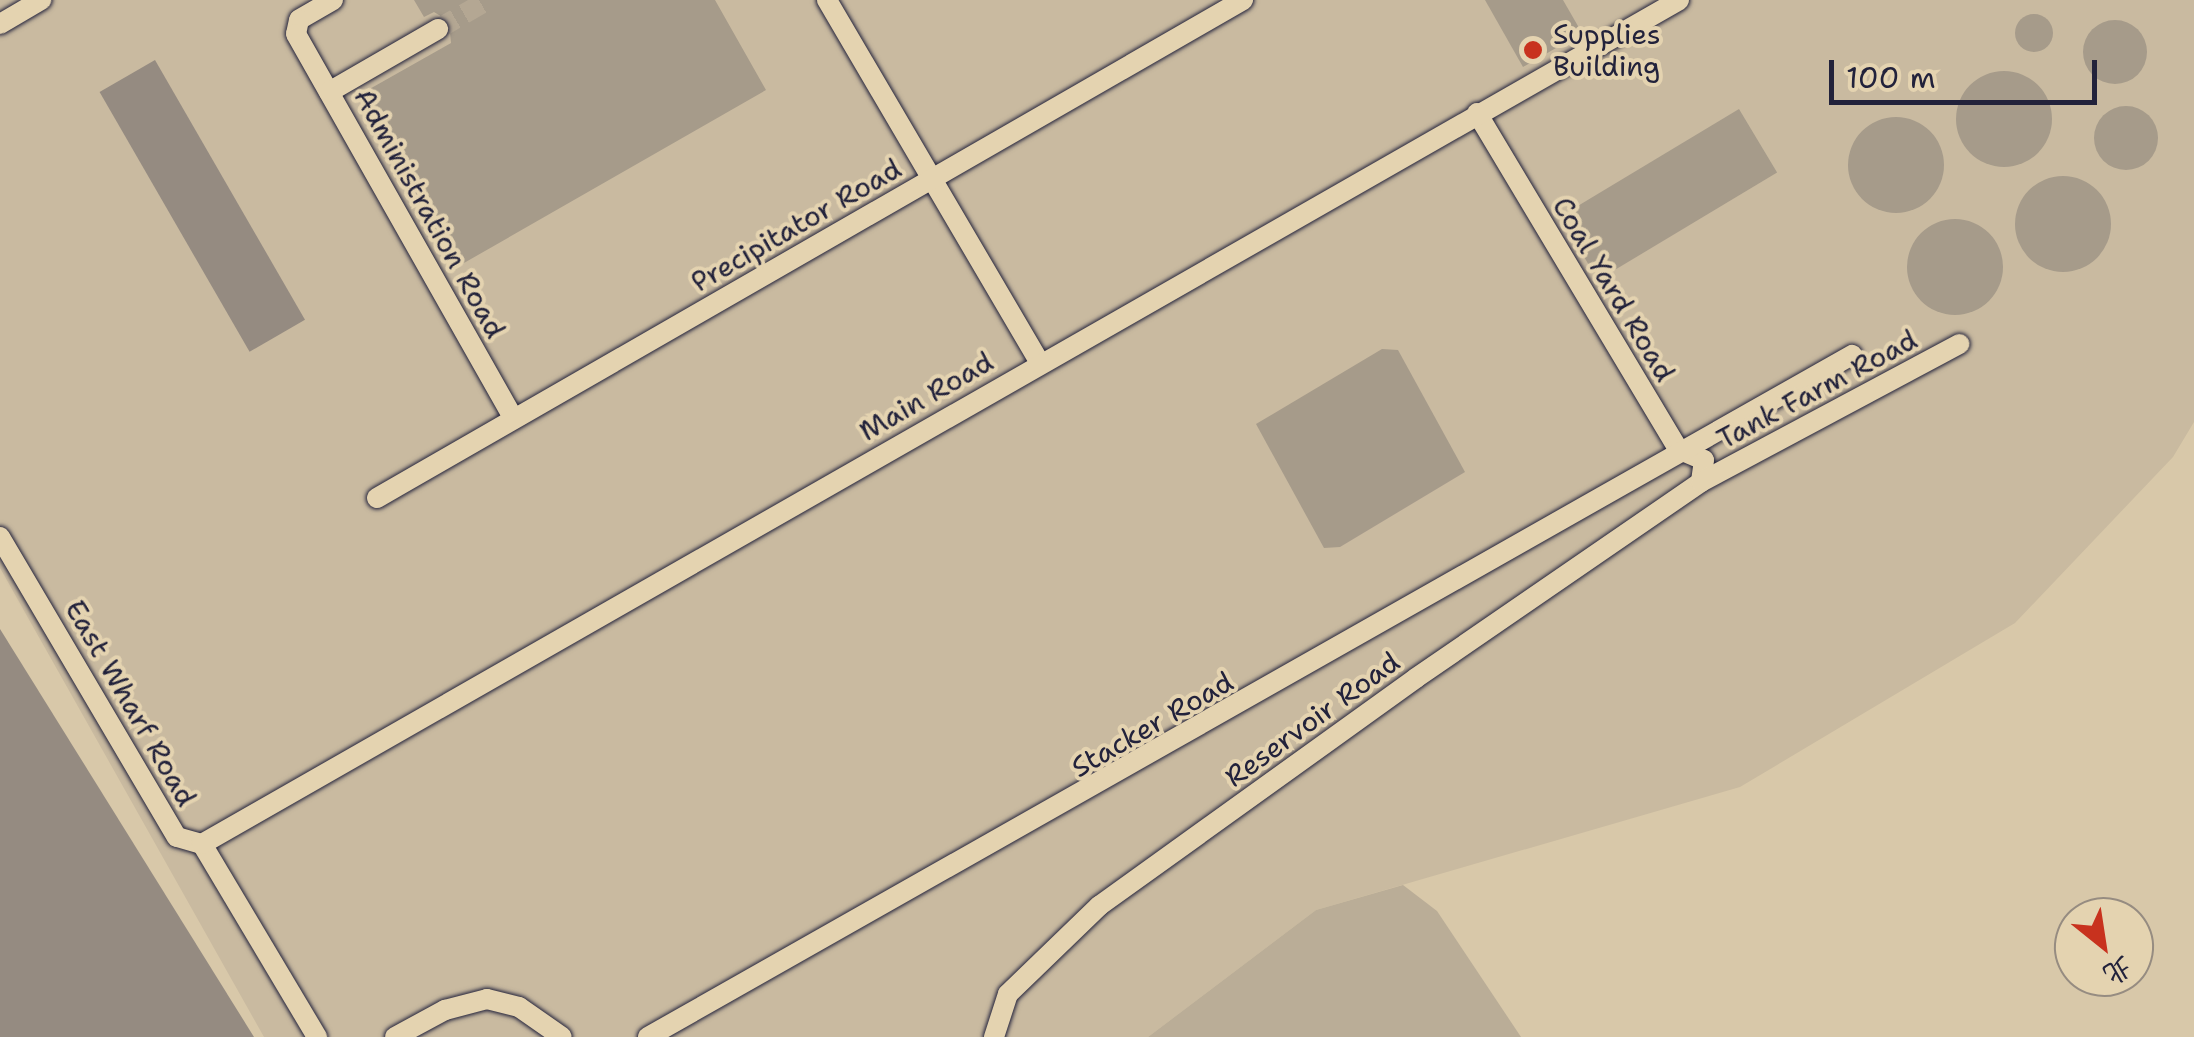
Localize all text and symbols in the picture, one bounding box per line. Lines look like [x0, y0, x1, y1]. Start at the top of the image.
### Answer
place label: Supplies Building [1553, 17, 1660, 83]
marker: Supplies Building [1522, 39, 1544, 61]
scale bar [1834, 40, 2102, 102]
text: 100 m [1846, 57, 1936, 98]
street label: Administration Road [347, 82, 513, 344]
street label: Precipitator Road [685, 151, 907, 299]
street label: Coal Yard Road [1546, 191, 1682, 387]
street label: Tank Farm Road [1711, 322, 1923, 456]
street label: Main Road [853, 344, 999, 448]
street label: East Wharf Road [58, 594, 204, 812]
street label: Reservoir Road [1218, 644, 1406, 794]
street label: Stacker Road [1065, 664, 1239, 784]
north arrow [2054, 897, 2154, 997]
text: 北 [2096, 948, 2140, 995]

